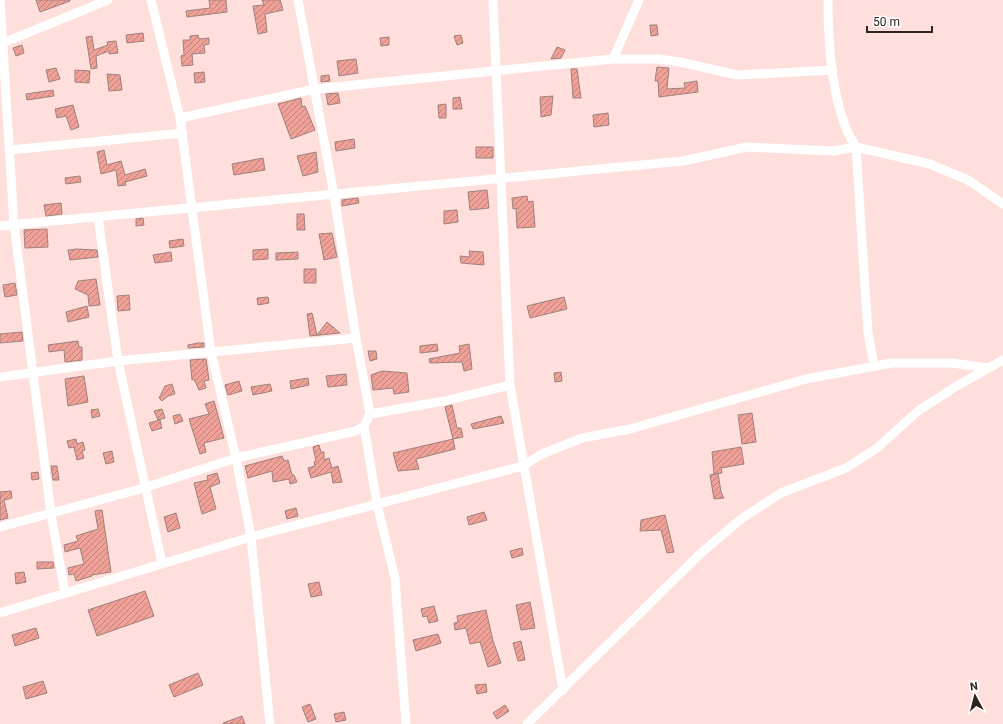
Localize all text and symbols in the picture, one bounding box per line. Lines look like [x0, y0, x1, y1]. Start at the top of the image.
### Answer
scale bar [867, 8, 932, 34]
text: 50 m [873, 15, 900, 29]
north arrow [955, 676, 995, 716]
text: N [969, 680, 979, 693]

